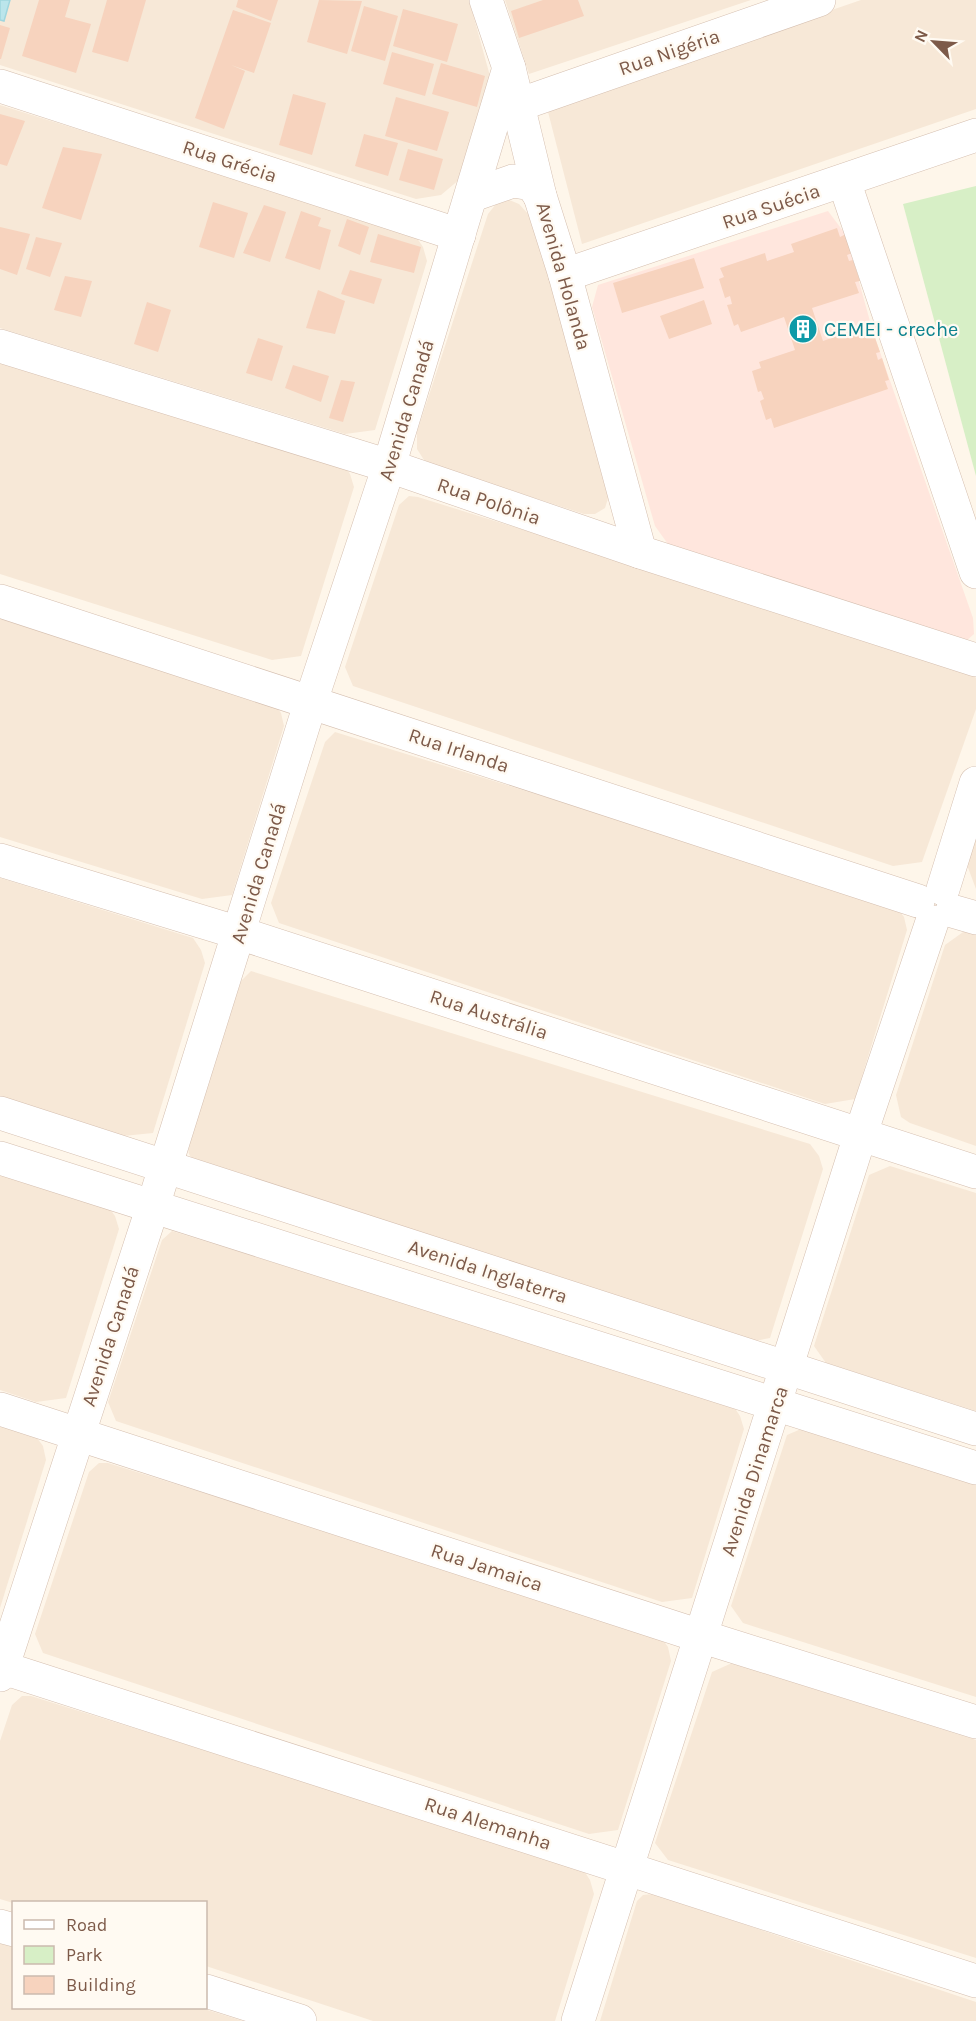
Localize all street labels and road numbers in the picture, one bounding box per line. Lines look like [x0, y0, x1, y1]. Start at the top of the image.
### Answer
street label: Rua Nigéria [616, 24, 723, 81]
street label: Rua Grécia [180, 135, 280, 188]
street label: Rua Suécia [719, 179, 823, 234]
street label: Avenida Holanda [531, 199, 596, 353]
street label: Avenida Canadá [374, 337, 439, 483]
street label: Rua Polônia [434, 473, 543, 530]
street label: Rua Irlanda [406, 723, 512, 778]
street label: Avenida Canadá [226, 800, 291, 946]
street label: Rua Austrália [427, 985, 551, 1044]
street label: Avenida Inglaterra [405, 1235, 570, 1308]
street label: Avenida Canadá [77, 1263, 144, 1409]
street label: Avenida Dinamarca [716, 1383, 793, 1559]
street label: Rua Jamaica [428, 1539, 546, 1596]
street label: Rua Alemanha [421, 1792, 554, 1855]

